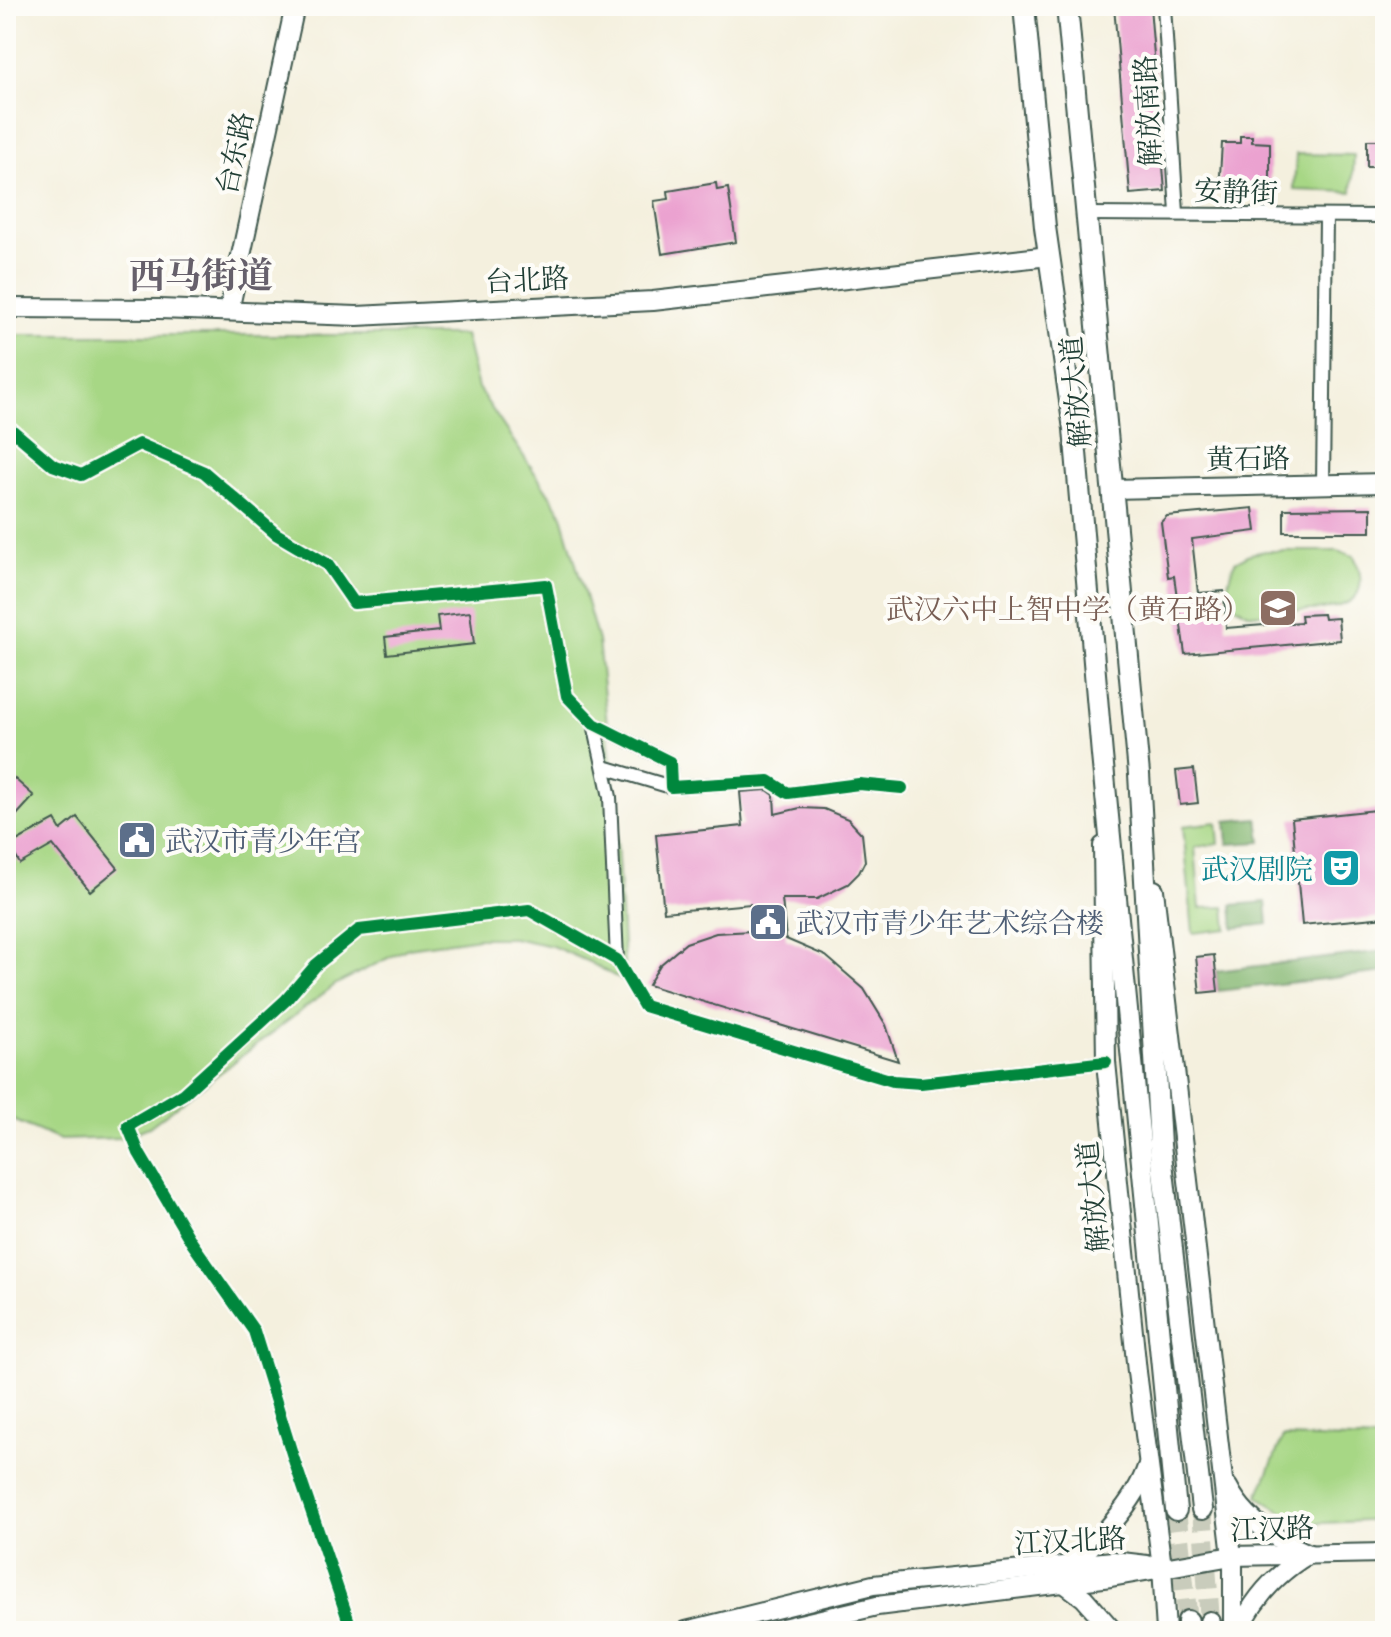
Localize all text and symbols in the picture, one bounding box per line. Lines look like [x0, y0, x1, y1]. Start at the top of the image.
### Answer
street label: 解放南路 [1124, 54, 1170, 168]
street label: 台东路 [205, 108, 263, 198]
street label: 安静街 [1193, 169, 1279, 213]
district label: 西马街道 [129, 248, 273, 301]
street label: 台北路 [484, 256, 570, 302]
street label: 解放大道 [1050, 334, 1100, 450]
street label: 黄石路 [1206, 437, 1290, 479]
school or university icon: 武汉六中上智中学（黄石路） [1257, 587, 1299, 629]
place label: 武汉六中上智中学（黄石路） [886, 588, 1250, 629]
public building icon: 武汉市青少年宫 [116, 819, 158, 861]
place label: 武汉市青少年宫 [165, 820, 361, 861]
theatre icon: 武汉剧院 [1320, 847, 1362, 889]
place label: 武汉剧院 [1201, 848, 1313, 889]
public building icon: 武汉市青少年艺术综合楼 [747, 901, 789, 943]
place label: 武汉市青少年艺术综合楼 [796, 902, 1104, 943]
street label: 解放大道 [1066, 1139, 1118, 1255]
street label: 江汉路 [1229, 1506, 1315, 1550]
street label: 江汉北路 [1013, 1517, 1127, 1563]

